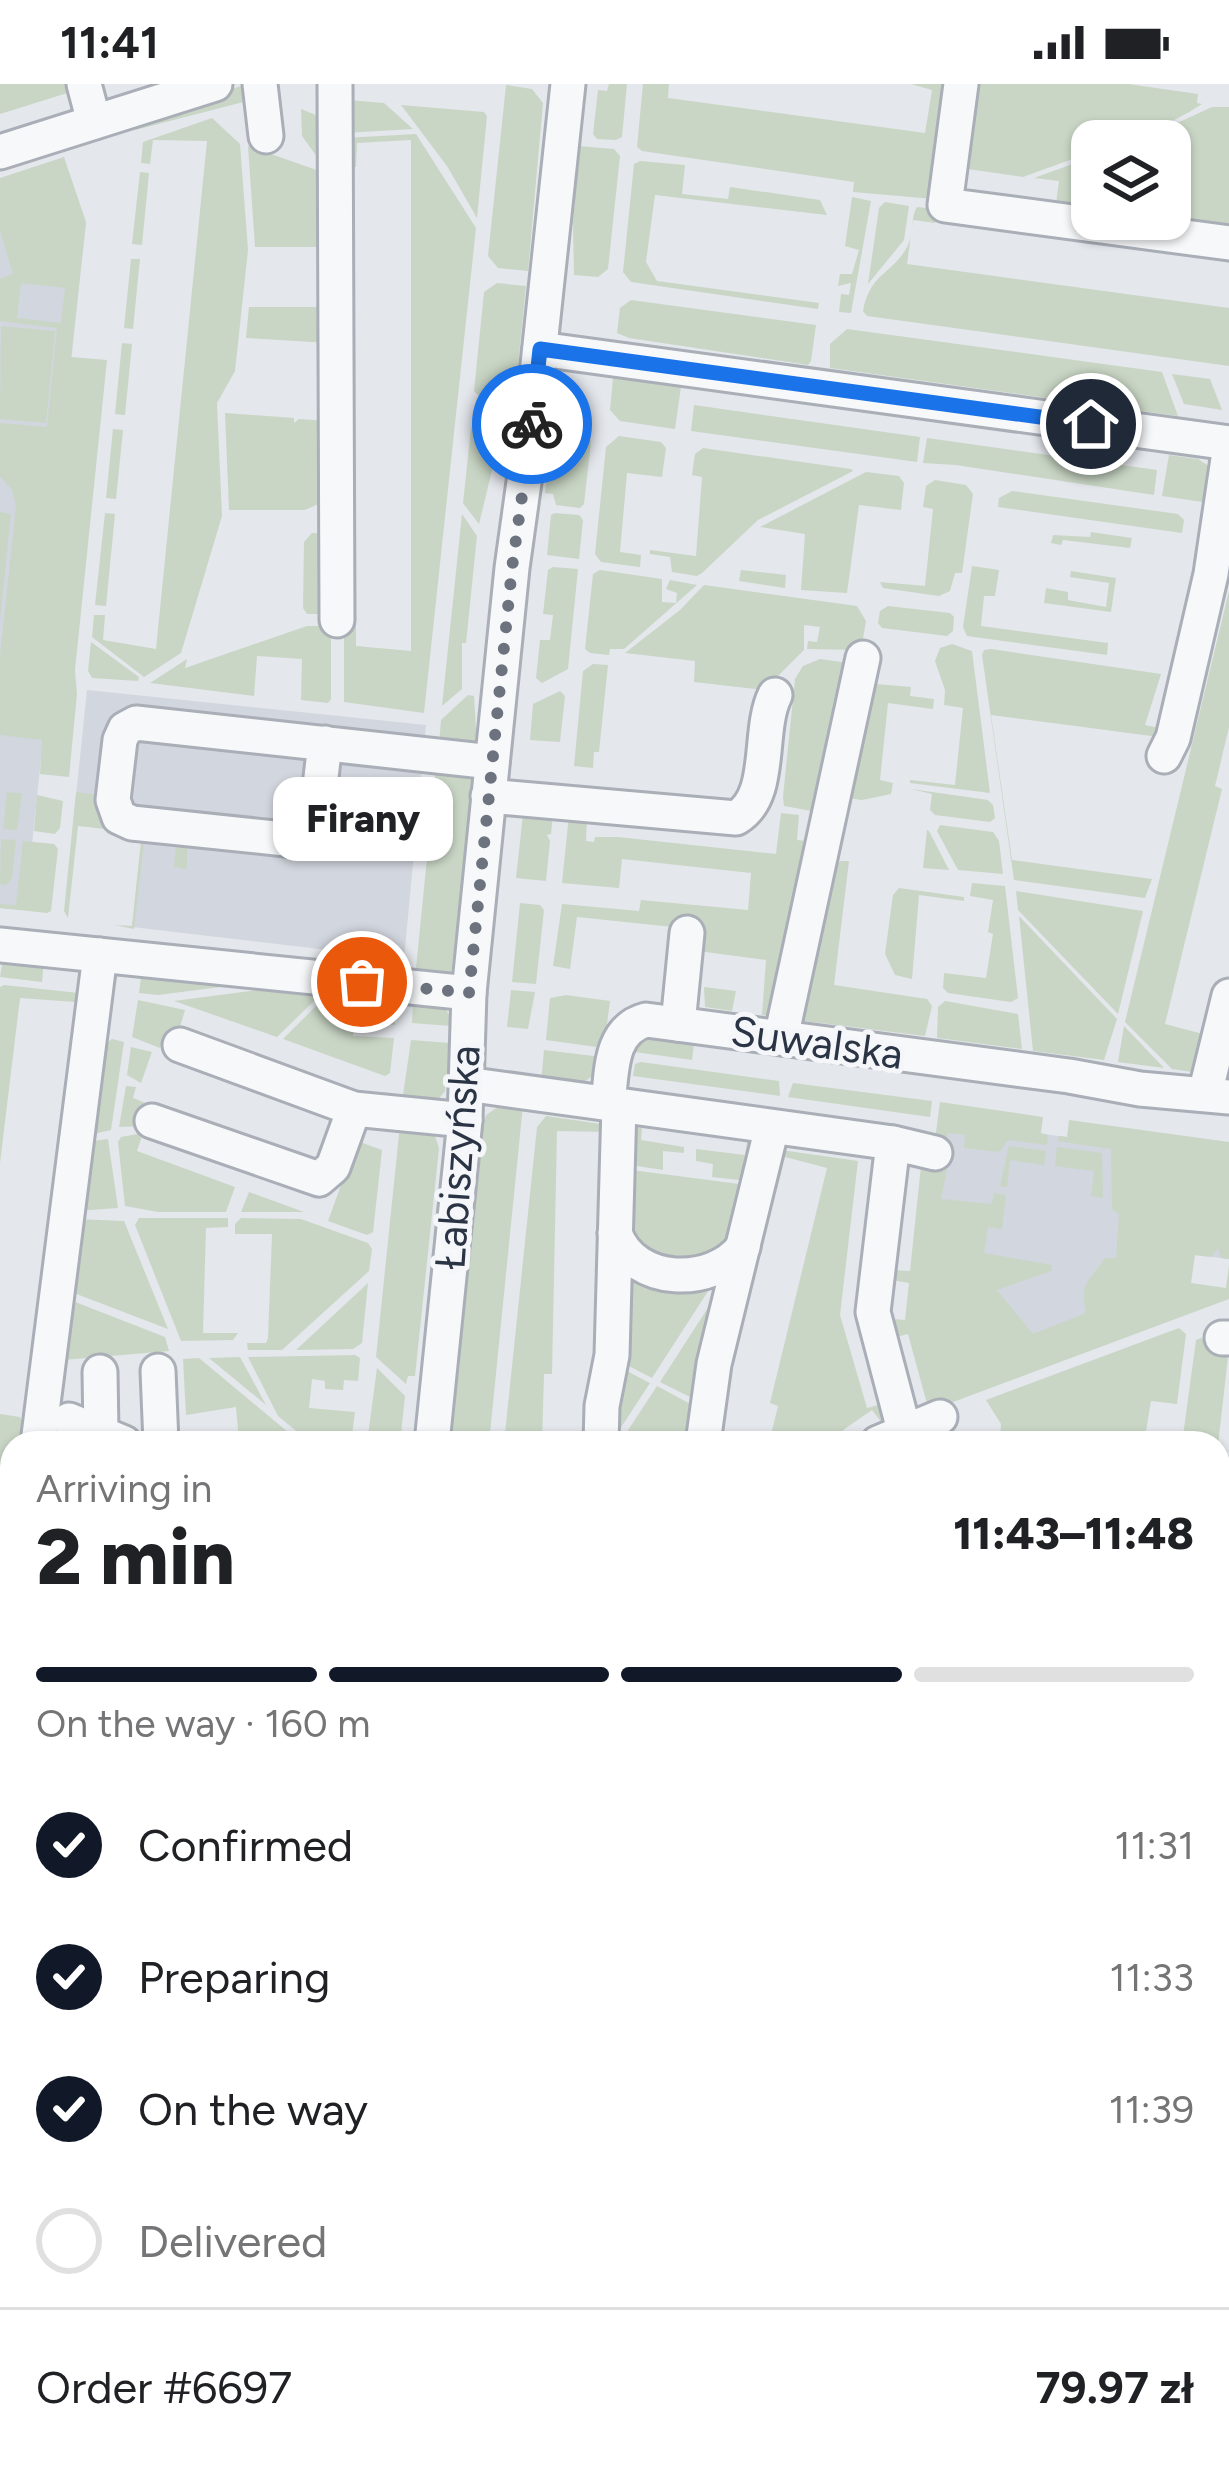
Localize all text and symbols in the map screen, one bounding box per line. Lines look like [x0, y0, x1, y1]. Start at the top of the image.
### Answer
text: 11:41 [60, 15, 159, 69]
map controls [1071, 120, 1191, 240]
button: layers [1071, 120, 1191, 240]
courier [472, 364, 592, 484]
pin [1040, 373, 1142, 475]
icon: bike [499, 391, 565, 457]
icon: home [1058, 391, 1124, 457]
callout: Firany [272, 778, 452, 862]
text: Firany [306, 795, 420, 842]
pin [311, 931, 413, 1033]
icon: bag [329, 949, 395, 1015]
street label: Suwalska [728, 1005, 906, 1080]
street label: Łabiszyńska [424, 1043, 491, 1271]
text: Arriving in [36, 1465, 212, 1512]
text: 11:43–11:48 [953, 1506, 1194, 1560]
text: 2 min [36, 1510, 235, 1604]
text: On the way · 160 m [36, 1700, 371, 1747]
icon: check [36, 1812, 102, 1878]
text: Confirmed [138, 1818, 353, 1872]
text: 11:31 [1115, 1822, 1194, 1869]
icon: check [36, 1944, 102, 2010]
text: Preparing [138, 1950, 330, 2004]
text: 11:33 [1109, 1954, 1194, 2001]
icon: check [36, 2076, 102, 2142]
text: On the way [138, 2082, 368, 2136]
text: 11:39 [1109, 2086, 1194, 2133]
text: Delivered [138, 2214, 327, 2268]
text: Order #6697 [36, 2360, 292, 2414]
text: 79.97 zł [1036, 2360, 1194, 2414]

